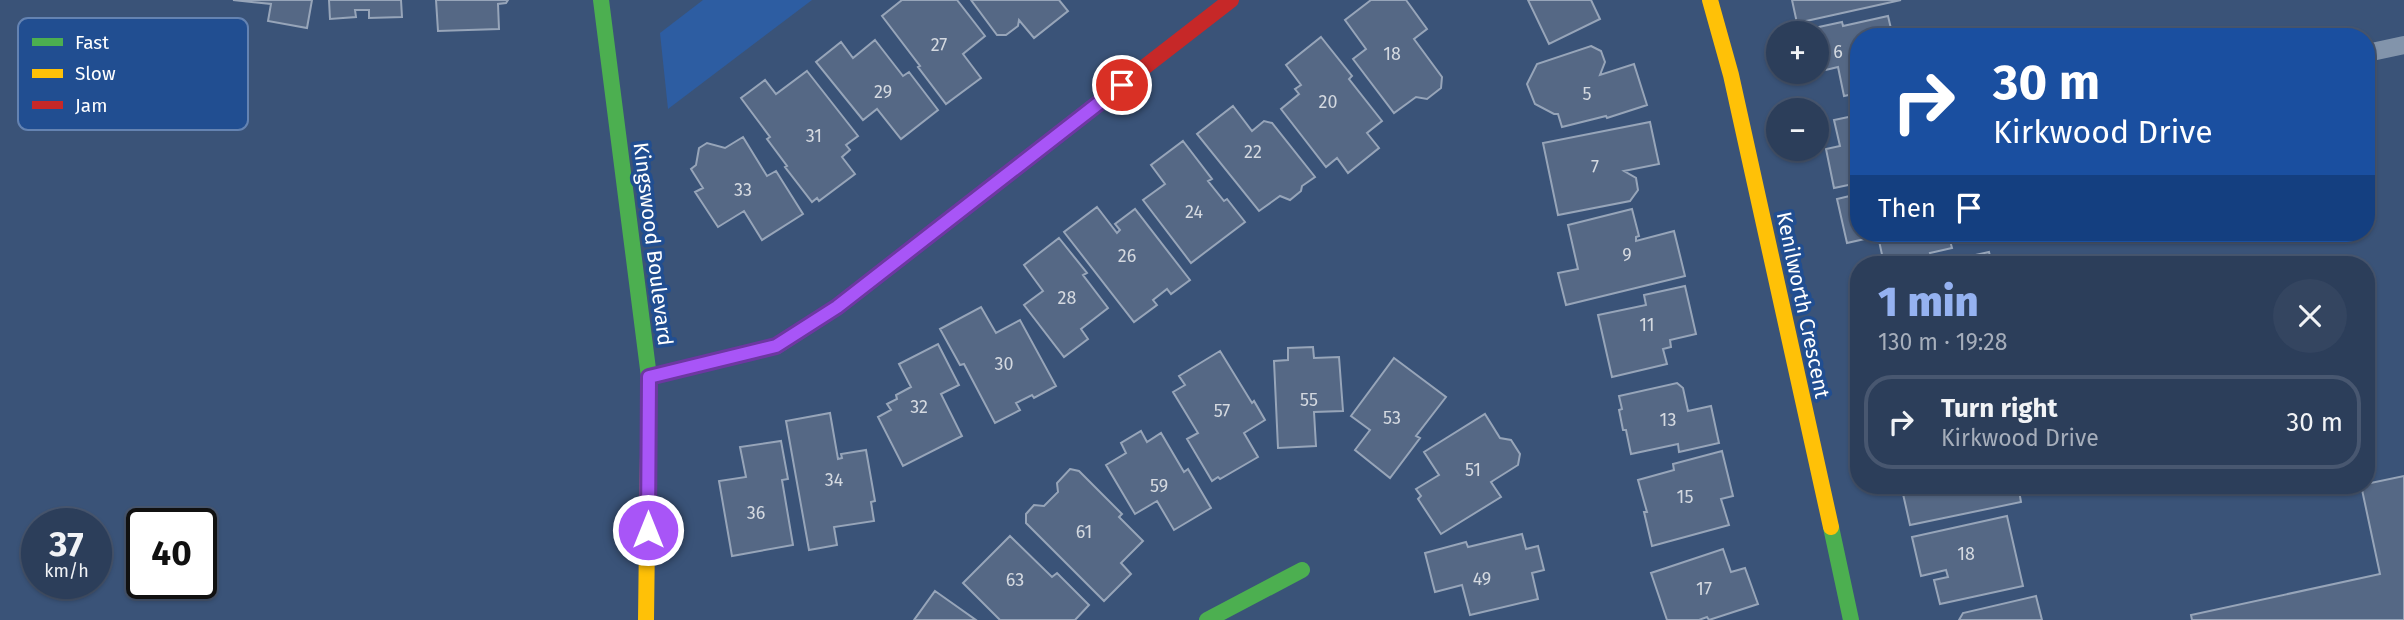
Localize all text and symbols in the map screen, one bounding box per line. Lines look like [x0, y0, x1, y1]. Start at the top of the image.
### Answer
legend [18, 18, 248, 130]
map controls [1766, 21, 1829, 161]
button: + [1766, 21, 1829, 84]
text: Fast [75, 31, 109, 54]
house number: 27 [931, 34, 947, 56]
house number: 6 [1833, 41, 1843, 63]
house number: 18 [1383, 43, 1401, 65]
text: 30 m [1993, 53, 2100, 112]
pin [1092, 55, 1152, 115]
icon: right [1878, 56, 1969, 147]
text: Slow [75, 62, 116, 85]
icon: arrive [1103, 66, 1141, 104]
house number: 29 [874, 81, 892, 103]
house number: 5 [1582, 83, 1592, 105]
house number: 20 [1319, 91, 1337, 113]
text: Jam [75, 94, 107, 117]
button: − [1766, 98, 1829, 161]
text: Kirkwood Drive [1993, 113, 2213, 151]
house number: 31 [806, 125, 822, 147]
street label: Kingswood Boulevard [628, 141, 678, 347]
house number: 22 [1244, 141, 1262, 163]
house number: 7 [1591, 156, 1599, 178]
house number: 33 [734, 179, 752, 201]
icon: arrive [1950, 189, 1988, 227]
text: Then [1878, 193, 1936, 224]
house number: 24 [1185, 201, 1203, 223]
street label: Kenilworth Crescent [1771, 209, 1836, 401]
house number: 9 [1622, 244, 1632, 266]
house number: 26 [1118, 245, 1136, 267]
text: 1 min [1878, 277, 1979, 327]
button: close [2273, 279, 2347, 353]
house number: 28 [1058, 287, 1076, 309]
house number: 11 [1639, 314, 1655, 336]
text: 130 m · 19:28 [1878, 328, 2007, 356]
house number: 30 [994, 353, 1014, 375]
house number: 55 [1300, 389, 1318, 411]
text: Turn right [1941, 393, 2058, 424]
house number: 32 [910, 396, 928, 418]
house number: 57 [1214, 400, 1230, 422]
icon: right [1882, 403, 1920, 441]
house number: 53 [1383, 407, 1401, 429]
text: 30 m [2286, 407, 2343, 438]
house number: 13 [1660, 409, 1676, 431]
text: Kirkwood Drive [1941, 424, 2099, 452]
house number: 51 [1465, 459, 1481, 481]
house number: 34 [825, 469, 844, 491]
house number: 59 [1150, 475, 1168, 497]
house number: 15 [1677, 486, 1693, 508]
position arrow [611, 493, 685, 567]
house number: 36 [747, 502, 765, 524]
speed limit sign: 40 [126, 508, 217, 599]
house number: 61 [1076, 521, 1092, 543]
text: 37 [49, 523, 84, 565]
house number: 18 [1957, 543, 1975, 565]
text: km/h [44, 560, 89, 582]
house number: 49 [1473, 568, 1491, 590]
house number: 63 [1006, 569, 1024, 591]
house number: 17 [1696, 578, 1712, 600]

